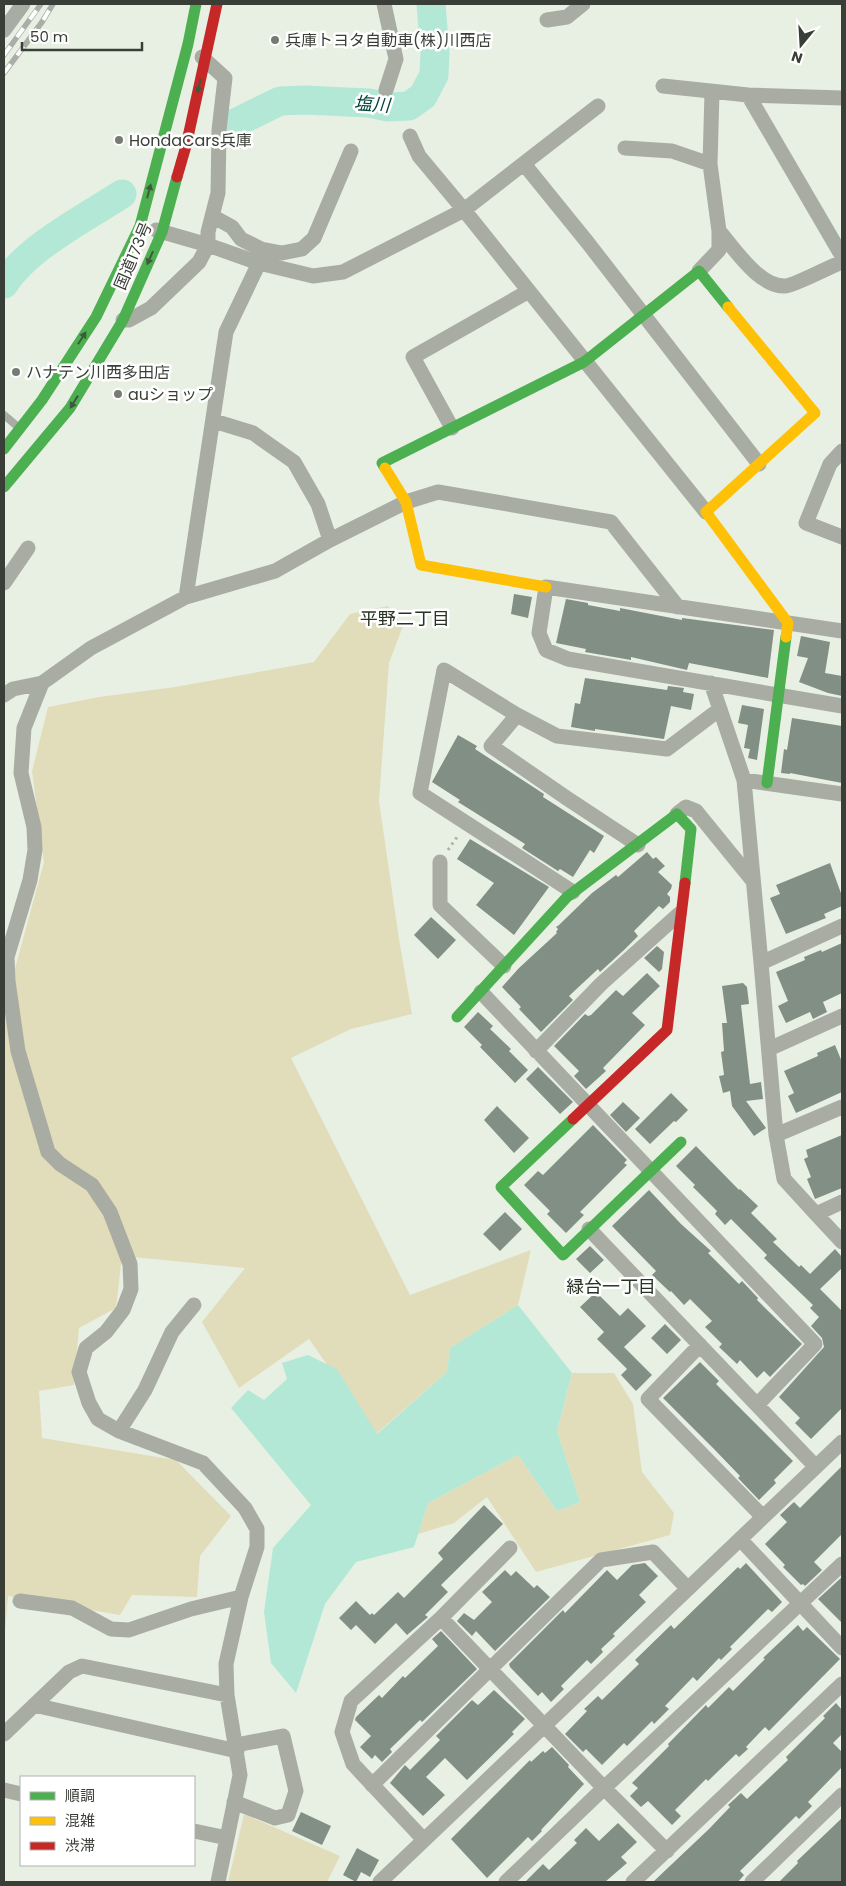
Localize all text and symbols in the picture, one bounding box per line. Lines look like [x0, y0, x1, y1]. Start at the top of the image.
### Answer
scale bar [22, 20, 142, 52]
north arrow [776, 20, 826, 70]
text: 50 m [30, 26, 68, 47]
place label: 兵庫トヨタ自動車(株)川西店 [285, 29, 492, 52]
marker: 兵庫トヨタ自動車(株)川西店 [269, 34, 281, 46]
text: N [789, 46, 805, 69]
one-way arrow [195, 78, 203, 94]
water label: 塩川 [353, 90, 393, 118]
place label: HondaCars兵庫 [129, 129, 252, 152]
marker: HondaCars兵庫 [113, 134, 125, 146]
one-way arrow [146, 184, 154, 199]
street label: 国道173号 [108, 219, 158, 293]
one-way arrow [146, 251, 154, 265]
one-way arrow [78, 332, 87, 345]
place label: ハナテン川西多田店 [26, 361, 170, 384]
marker: ハナテン川西多田店 [10, 366, 22, 378]
place label: auショップ [128, 383, 213, 406]
marker: auショップ [112, 388, 124, 400]
one-way arrow [70, 395, 79, 408]
district label: 平野二丁目 [360, 606, 450, 631]
district label: 緑台一丁目 [566, 1274, 656, 1299]
legend [20, 1776, 195, 1866]
text: 順調 [65, 1785, 95, 1806]
text: 混雑 [65, 1810, 95, 1831]
text: 渋滞 [65, 1835, 95, 1856]

